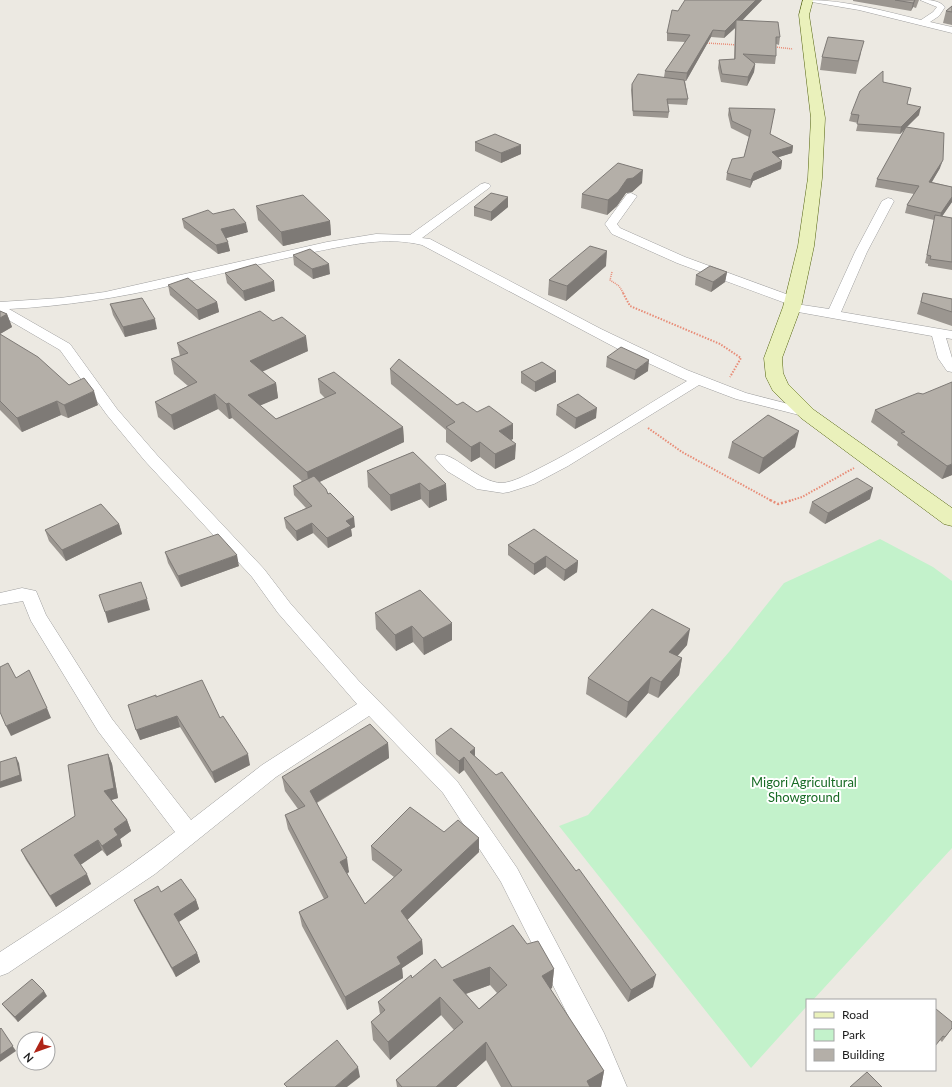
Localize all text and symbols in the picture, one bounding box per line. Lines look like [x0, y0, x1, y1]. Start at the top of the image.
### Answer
park label: Migori Agricultural Showground [751, 774, 857, 805]
legend [806, 999, 936, 1071]
text: Road [842, 1007, 869, 1022]
text: Park [842, 1027, 866, 1042]
north arrow [16, 1031, 56, 1071]
text: Building [842, 1047, 885, 1062]
text: N [20, 1050, 36, 1065]

